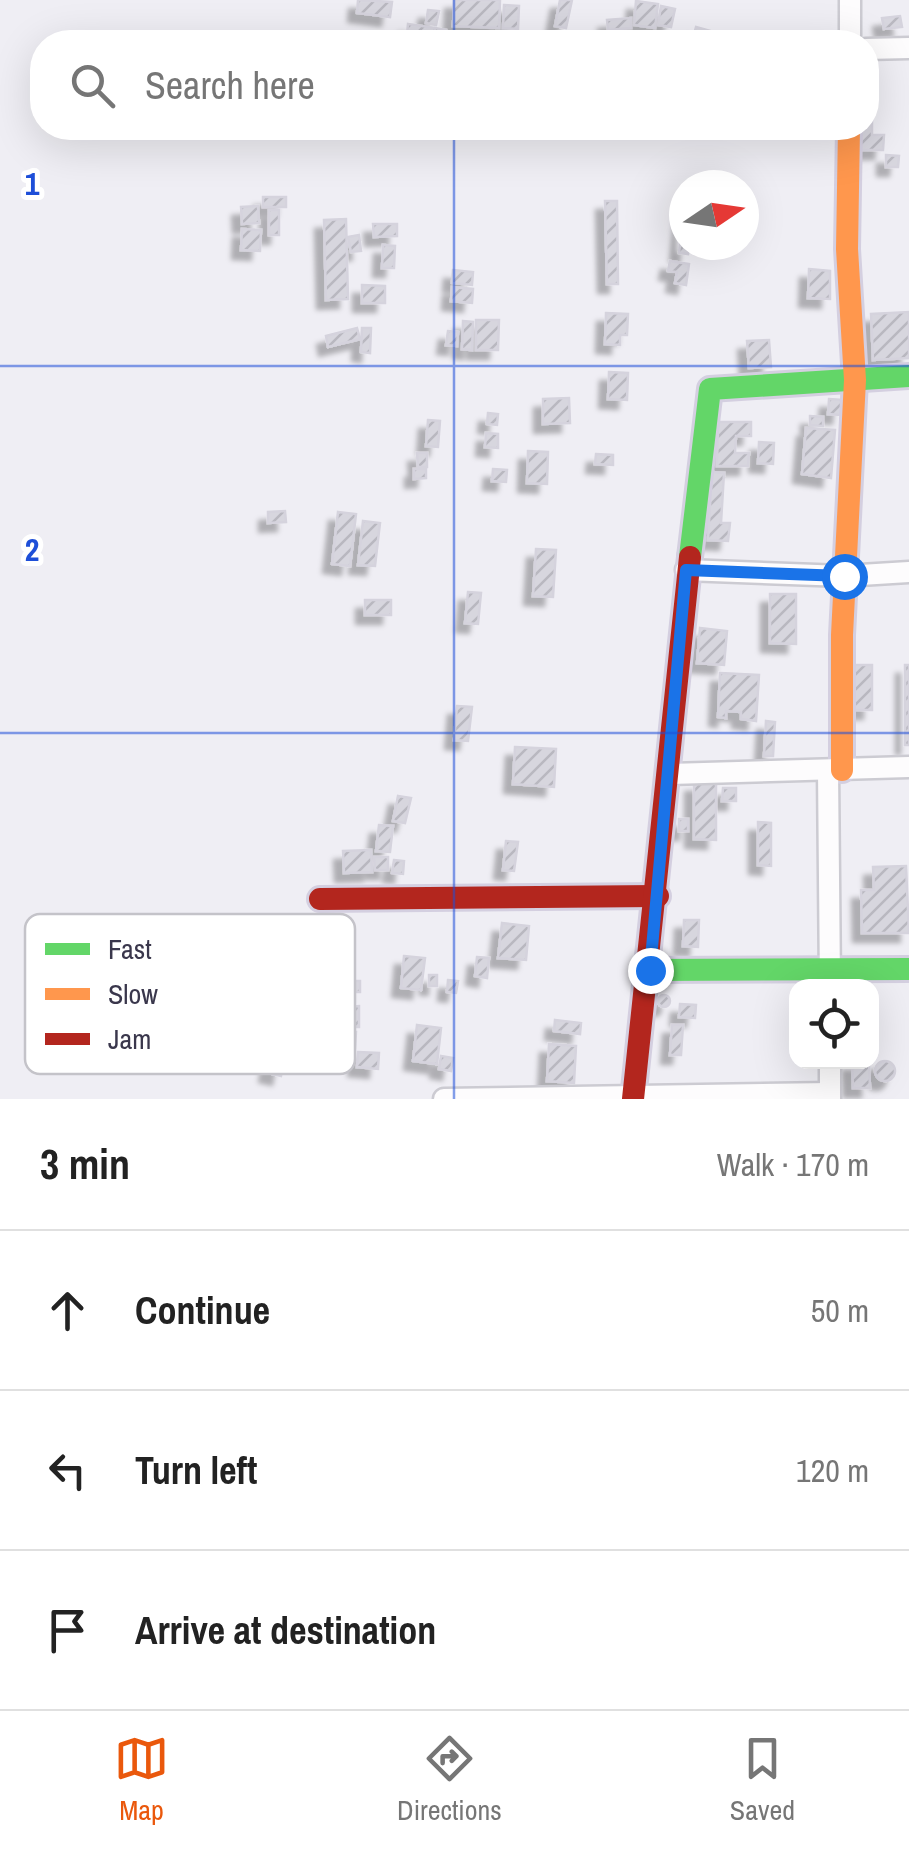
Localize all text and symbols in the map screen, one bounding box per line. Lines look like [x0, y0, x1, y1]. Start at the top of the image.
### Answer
search box [30, 30, 879, 140]
icon: search [65, 58, 120, 113]
text: Search here [145, 60, 315, 111]
text: 1 [25, 162, 40, 205]
north arrow [669, 170, 759, 260]
text: 2 [25, 528, 39, 571]
route start [822, 554, 868, 600]
legend [25, 914, 355, 1074]
text: Fast [108, 930, 152, 968]
route end [628, 948, 674, 994]
text: Slow [108, 975, 158, 1013]
map controls [789, 979, 879, 1069]
button: locate [789, 979, 879, 1069]
text: Jam [108, 1020, 151, 1058]
text: 3 min [40, 1136, 130, 1192]
text: Walk · 170 m [717, 1143, 869, 1186]
icon: ahead [40, 1283, 95, 1338]
text: Continue [135, 1285, 270, 1336]
text: 50 m [811, 1289, 869, 1332]
icon: left [40, 1443, 95, 1498]
text: Turn left [135, 1445, 257, 1496]
text: 120 m [796, 1449, 869, 1492]
icon: arrive [40, 1603, 95, 1658]
text: Arrive at destination [135, 1605, 436, 1656]
tab: Map [114, 1731, 169, 1829]
tab: Directions [397, 1731, 502, 1829]
tab: Saved [730, 1731, 795, 1829]

